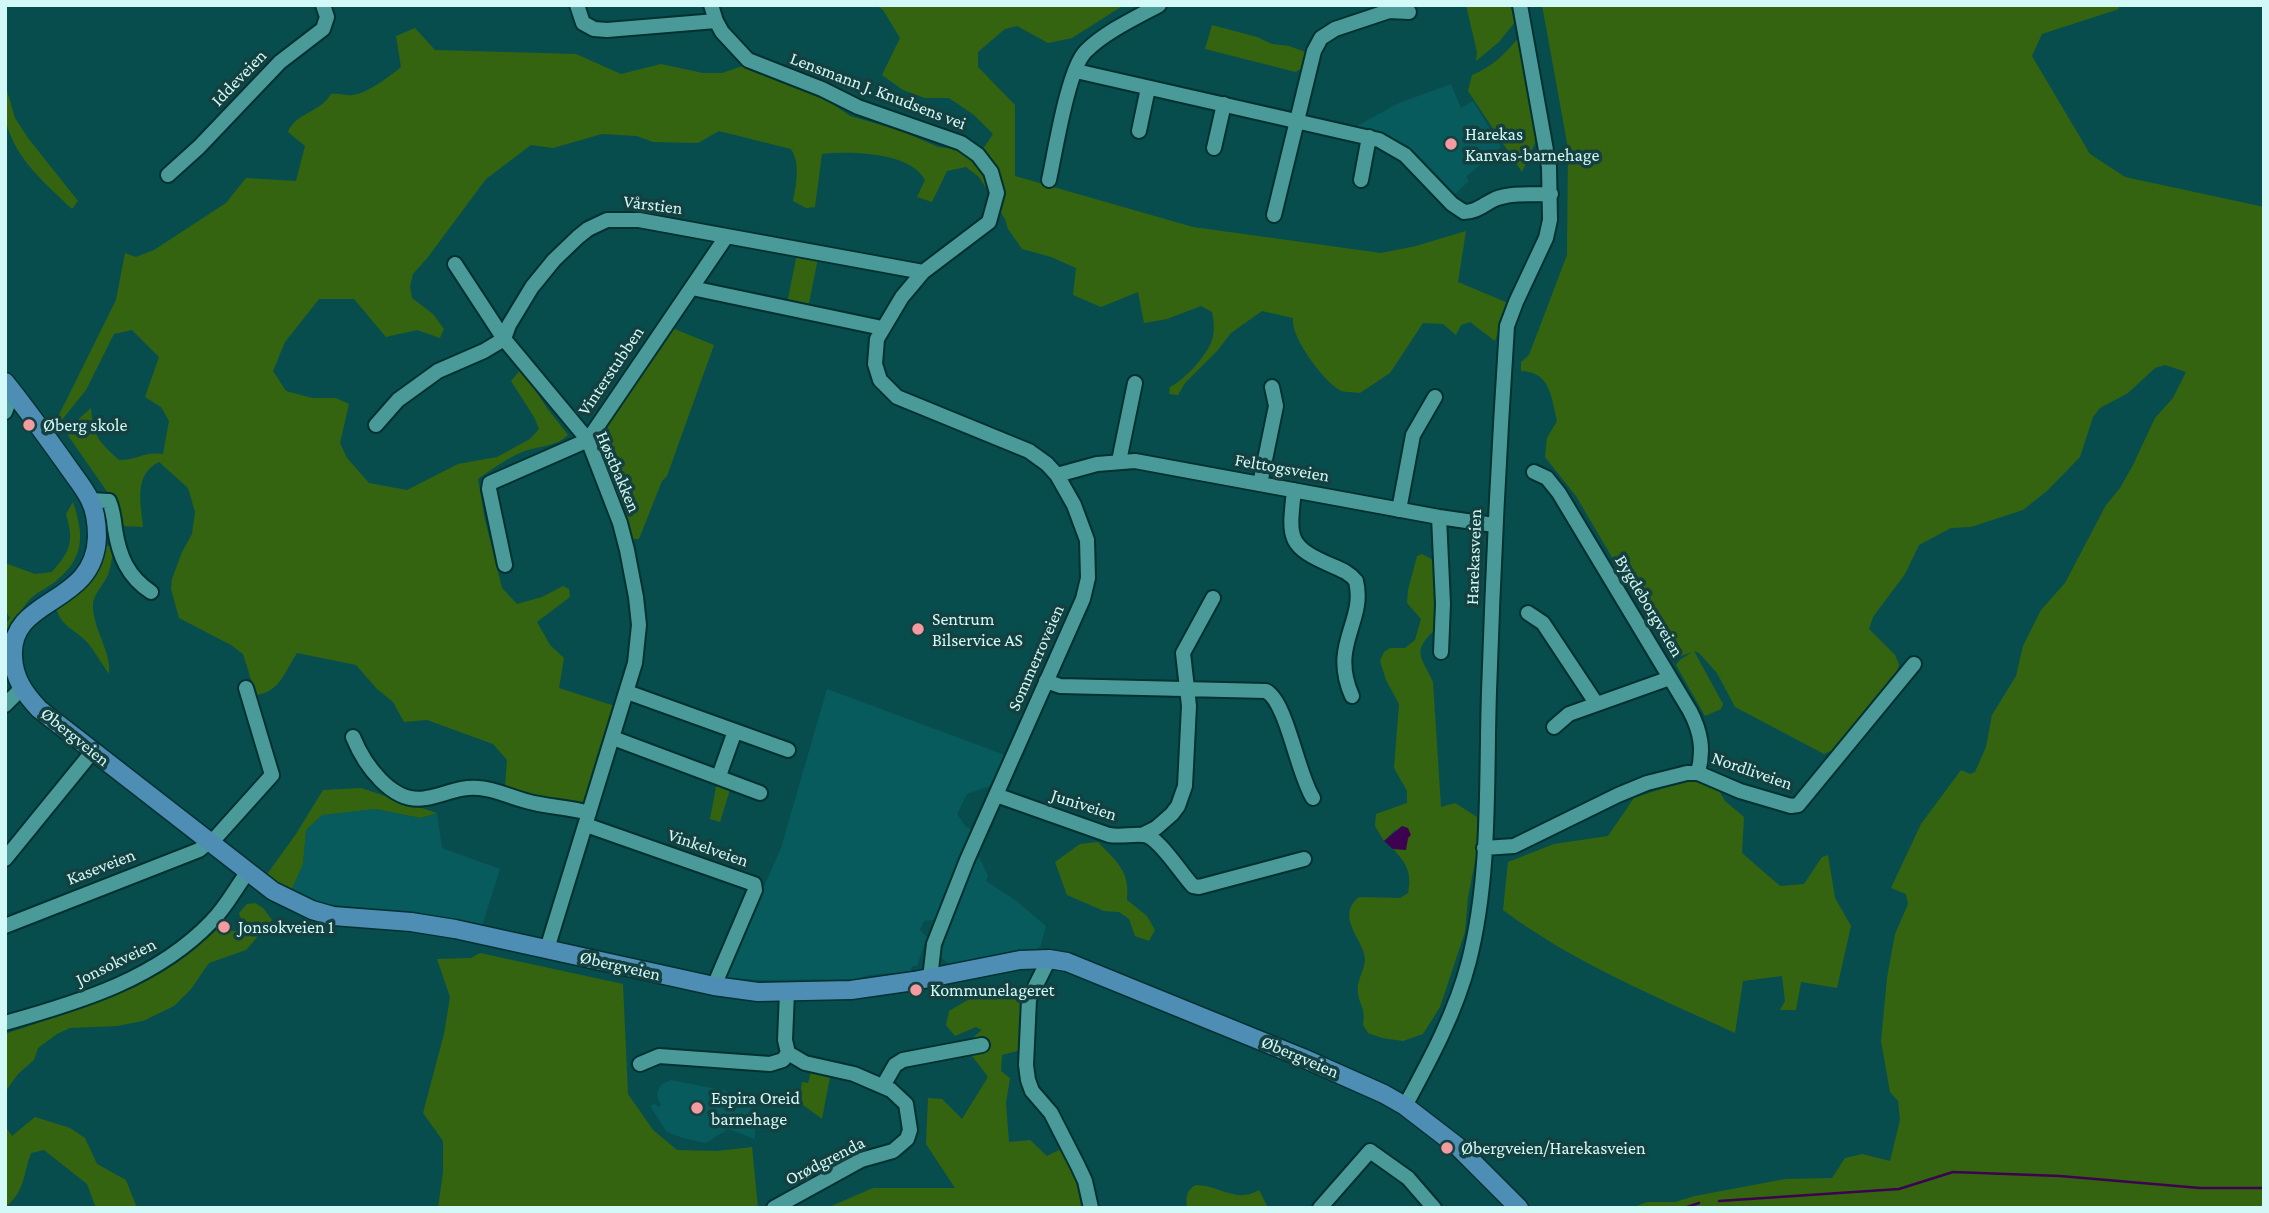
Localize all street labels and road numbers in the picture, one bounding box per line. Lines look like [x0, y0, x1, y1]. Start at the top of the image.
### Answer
street label: Iddeveien [207, 45, 271, 111]
street label: Lensmann J. Knudsens vei [787, 47, 969, 135]
street label: Vårstien [622, 191, 684, 219]
street label: Vinterstubben [573, 322, 649, 420]
street label: Høstbakken [591, 428, 645, 516]
street label: Felttogsveien [1233, 449, 1331, 487]
street label: Harekasveien [1462, 509, 1486, 605]
street label: Bygdeborgveien [1610, 551, 1688, 661]
street label: Sommerroveien [1003, 602, 1069, 714]
street label: Øbergveien [36, 703, 114, 771]
street label: Nordliveien [1709, 747, 1795, 795]
street label: Juniveien [1048, 784, 1120, 826]
street label: Vinkelveien [665, 824, 751, 872]
street label: Kaseveien [64, 844, 138, 890]
street label: Jonsokveien [72, 933, 160, 991]
street label: Øbergveien [577, 946, 663, 986]
street label: Øbergveien [1258, 1031, 1342, 1083]
street label: Orødgrenda [782, 1132, 868, 1190]

